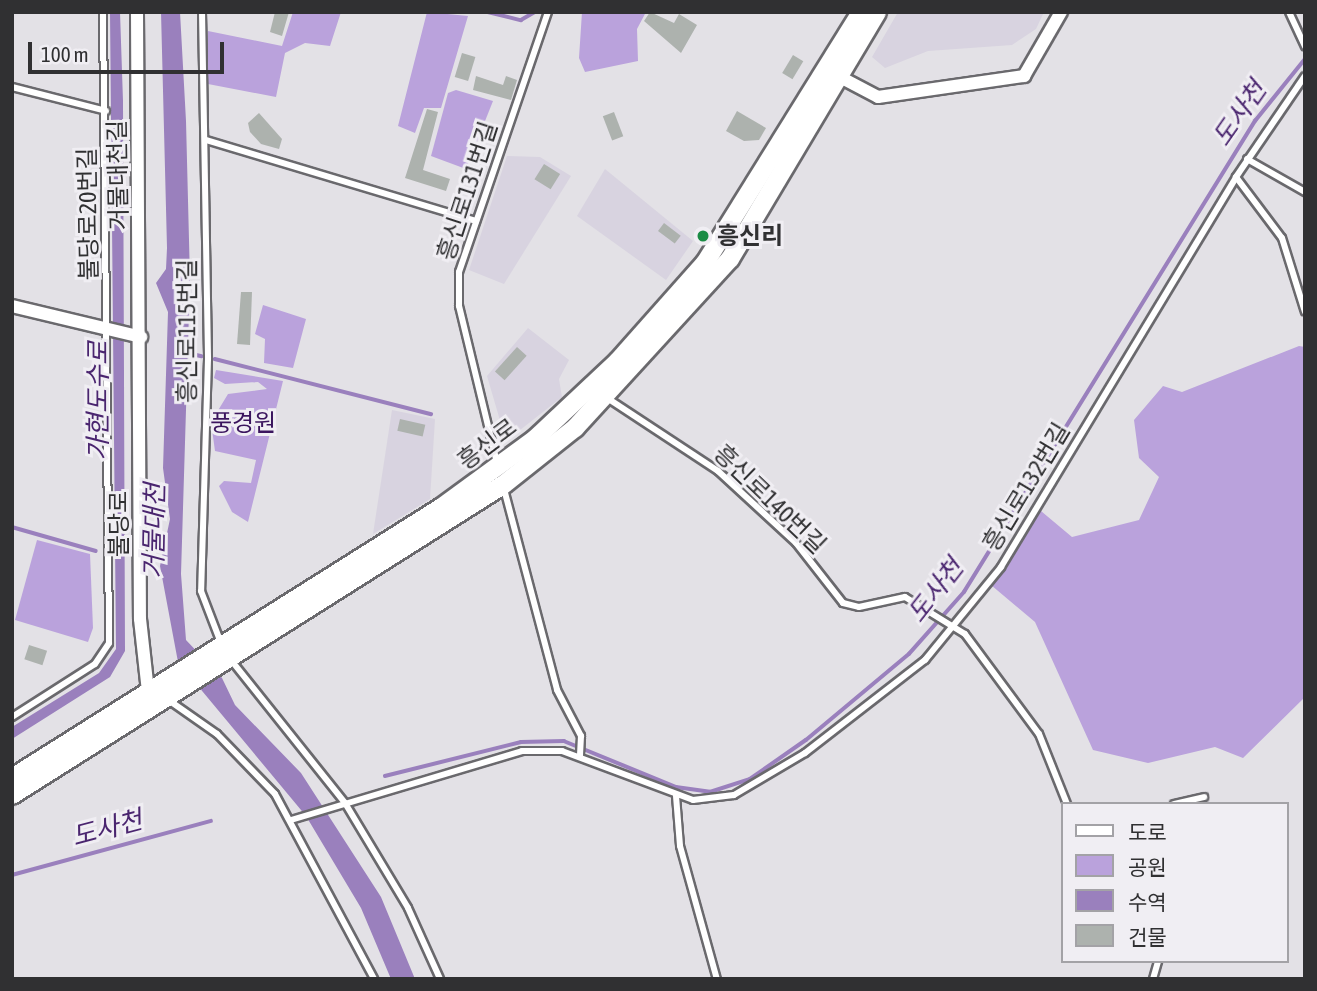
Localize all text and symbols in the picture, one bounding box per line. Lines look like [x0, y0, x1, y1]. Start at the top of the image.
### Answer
scale bar [32, 28, 228, 72]
text: 100 m [41, 42, 89, 66]
water label: 도사천 [1207, 76, 1273, 152]
street label: 흥신로131번길 [431, 118, 503, 264]
street label: 거물대천길 [103, 120, 133, 230]
street label: 불당로20번길 [72, 147, 104, 281]
place label: 흥신리 [717, 222, 783, 250]
marker: 흥신리 [695, 228, 711, 244]
street label: 흥신로115번길 [173, 259, 201, 403]
water label: 가현도수로 [83, 341, 115, 461]
park label: 풍경원 [210, 409, 276, 437]
street label: 흥신로 [452, 413, 522, 475]
street label: 흥신로132번길 [977, 418, 1075, 556]
street label: 흥신로140번길 [708, 439, 832, 559]
water label: 거물대천 [139, 483, 171, 579]
street label: 불당로 [105, 491, 133, 557]
water label: 도사천 [902, 553, 970, 629]
legend [1062, 802, 1289, 963]
water label: 도사천 [68, 805, 146, 853]
text: 도로 [1128, 820, 1167, 844]
text: 공원 [1128, 855, 1167, 879]
text: 수역 [1128, 890, 1167, 914]
text: 건물 [1128, 925, 1167, 949]

